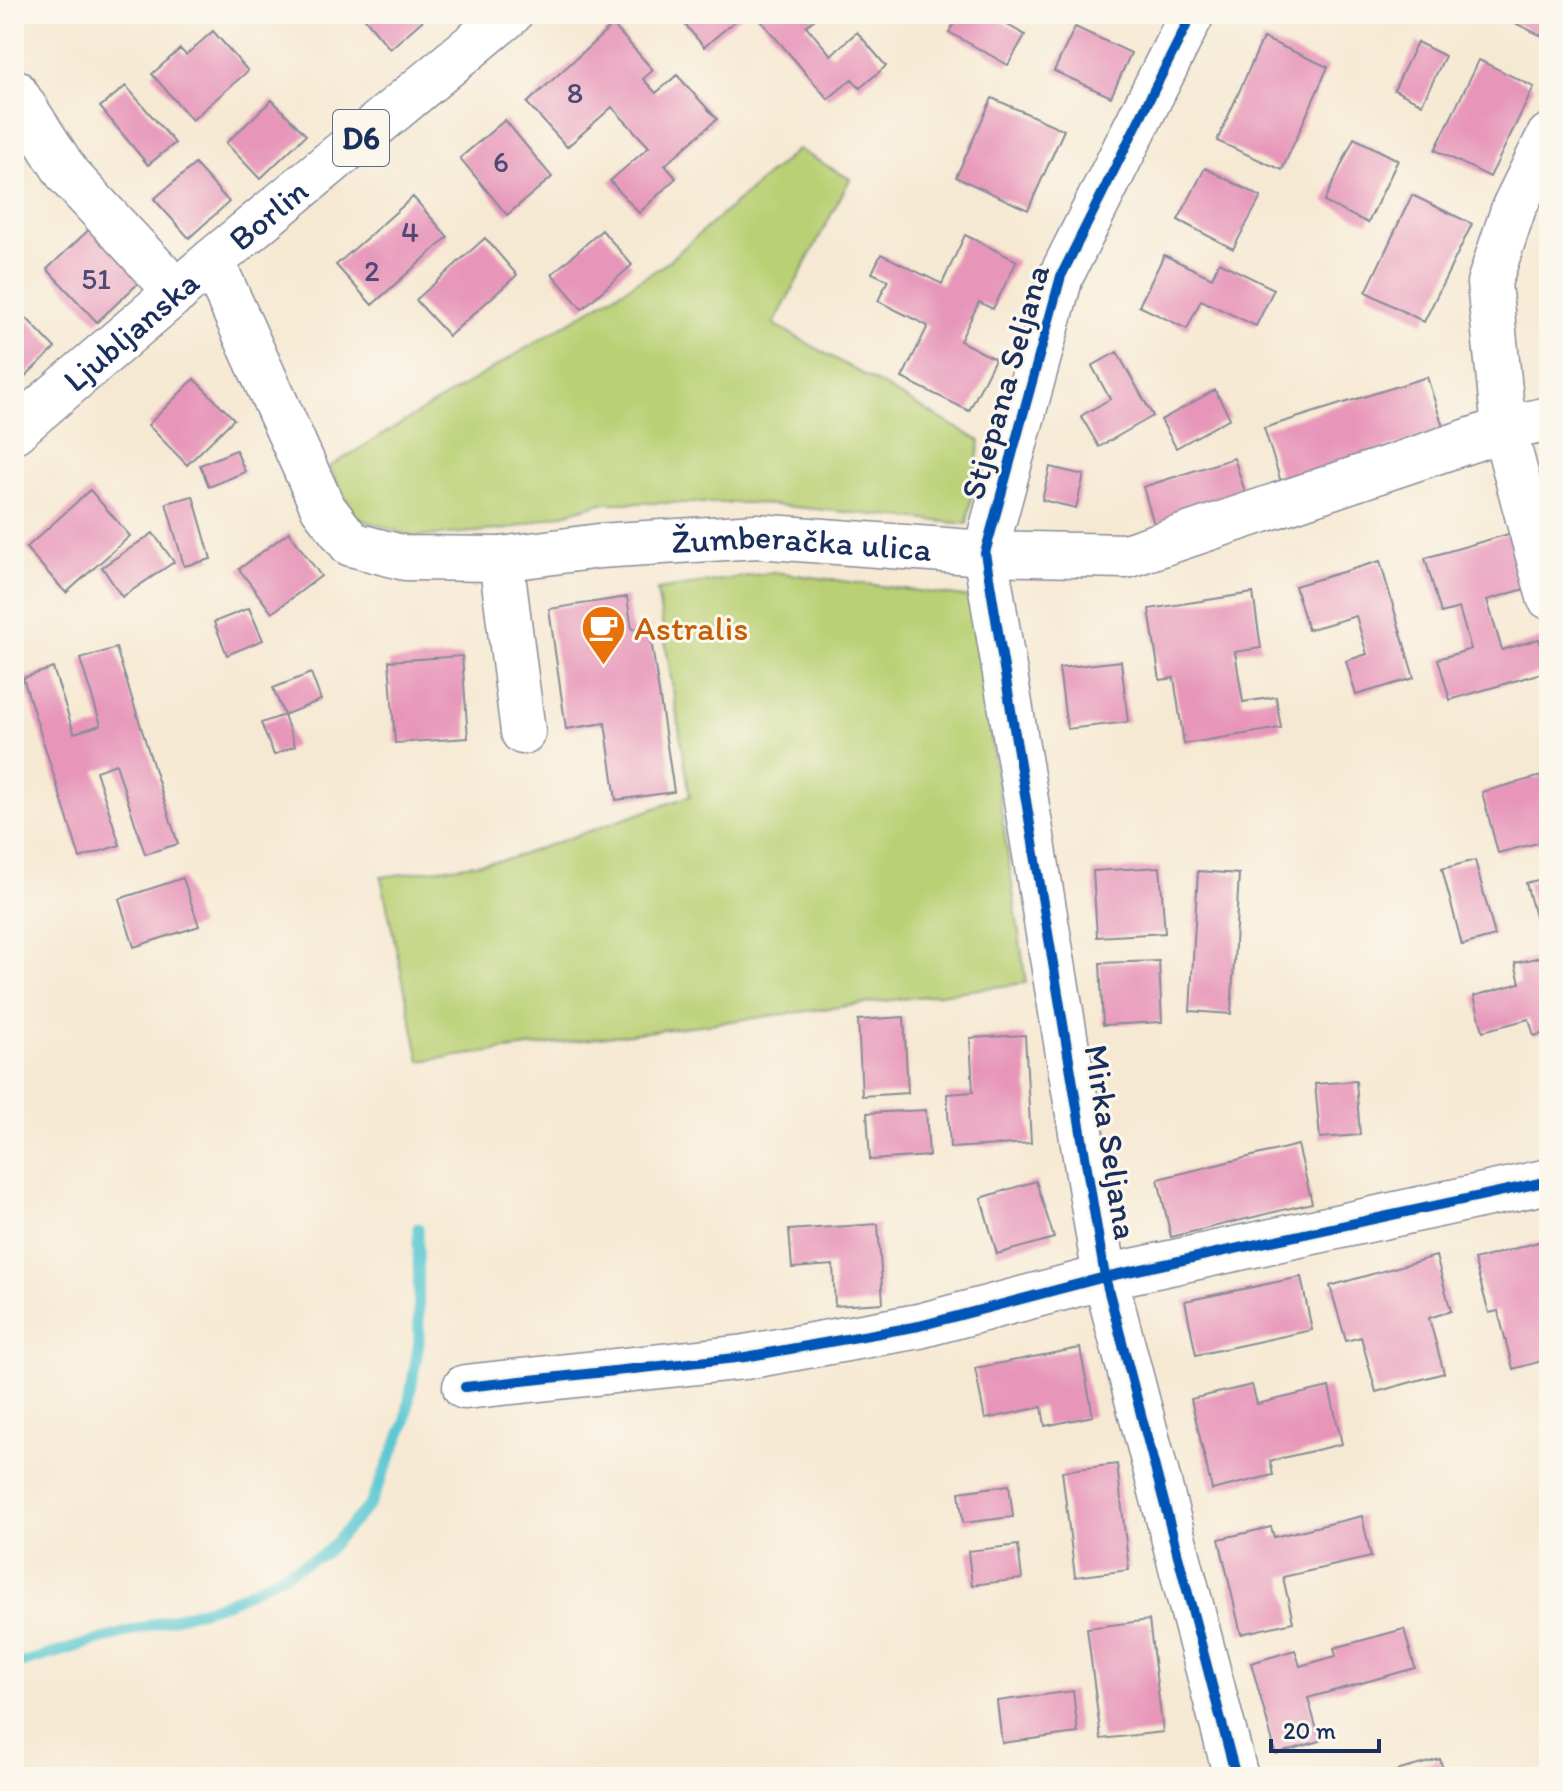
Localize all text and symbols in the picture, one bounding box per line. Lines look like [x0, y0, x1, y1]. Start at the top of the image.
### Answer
house number: 8 [567, 74, 583, 111]
road number: D6 [333, 110, 389, 166]
house number: 6 [493, 143, 509, 180]
street label: Borlin [220, 170, 316, 259]
house number: 4 [401, 213, 419, 250]
house number: 2 [364, 252, 380, 289]
street label: Stjepana Seljana [952, 259, 1058, 504]
house number: 51 [81, 260, 111, 297]
street label: Ljubljanska [55, 261, 207, 400]
street label: Žumberačka ulica [670, 515, 934, 569]
cafe icon: Astralis [579, 604, 627, 667]
place label: Astralis [634, 608, 748, 649]
street label: Mirka Seljana [1075, 1042, 1147, 1242]
scale bar [1271, 1703, 1379, 1753]
text: 20 m [1283, 1716, 1336, 1745]

